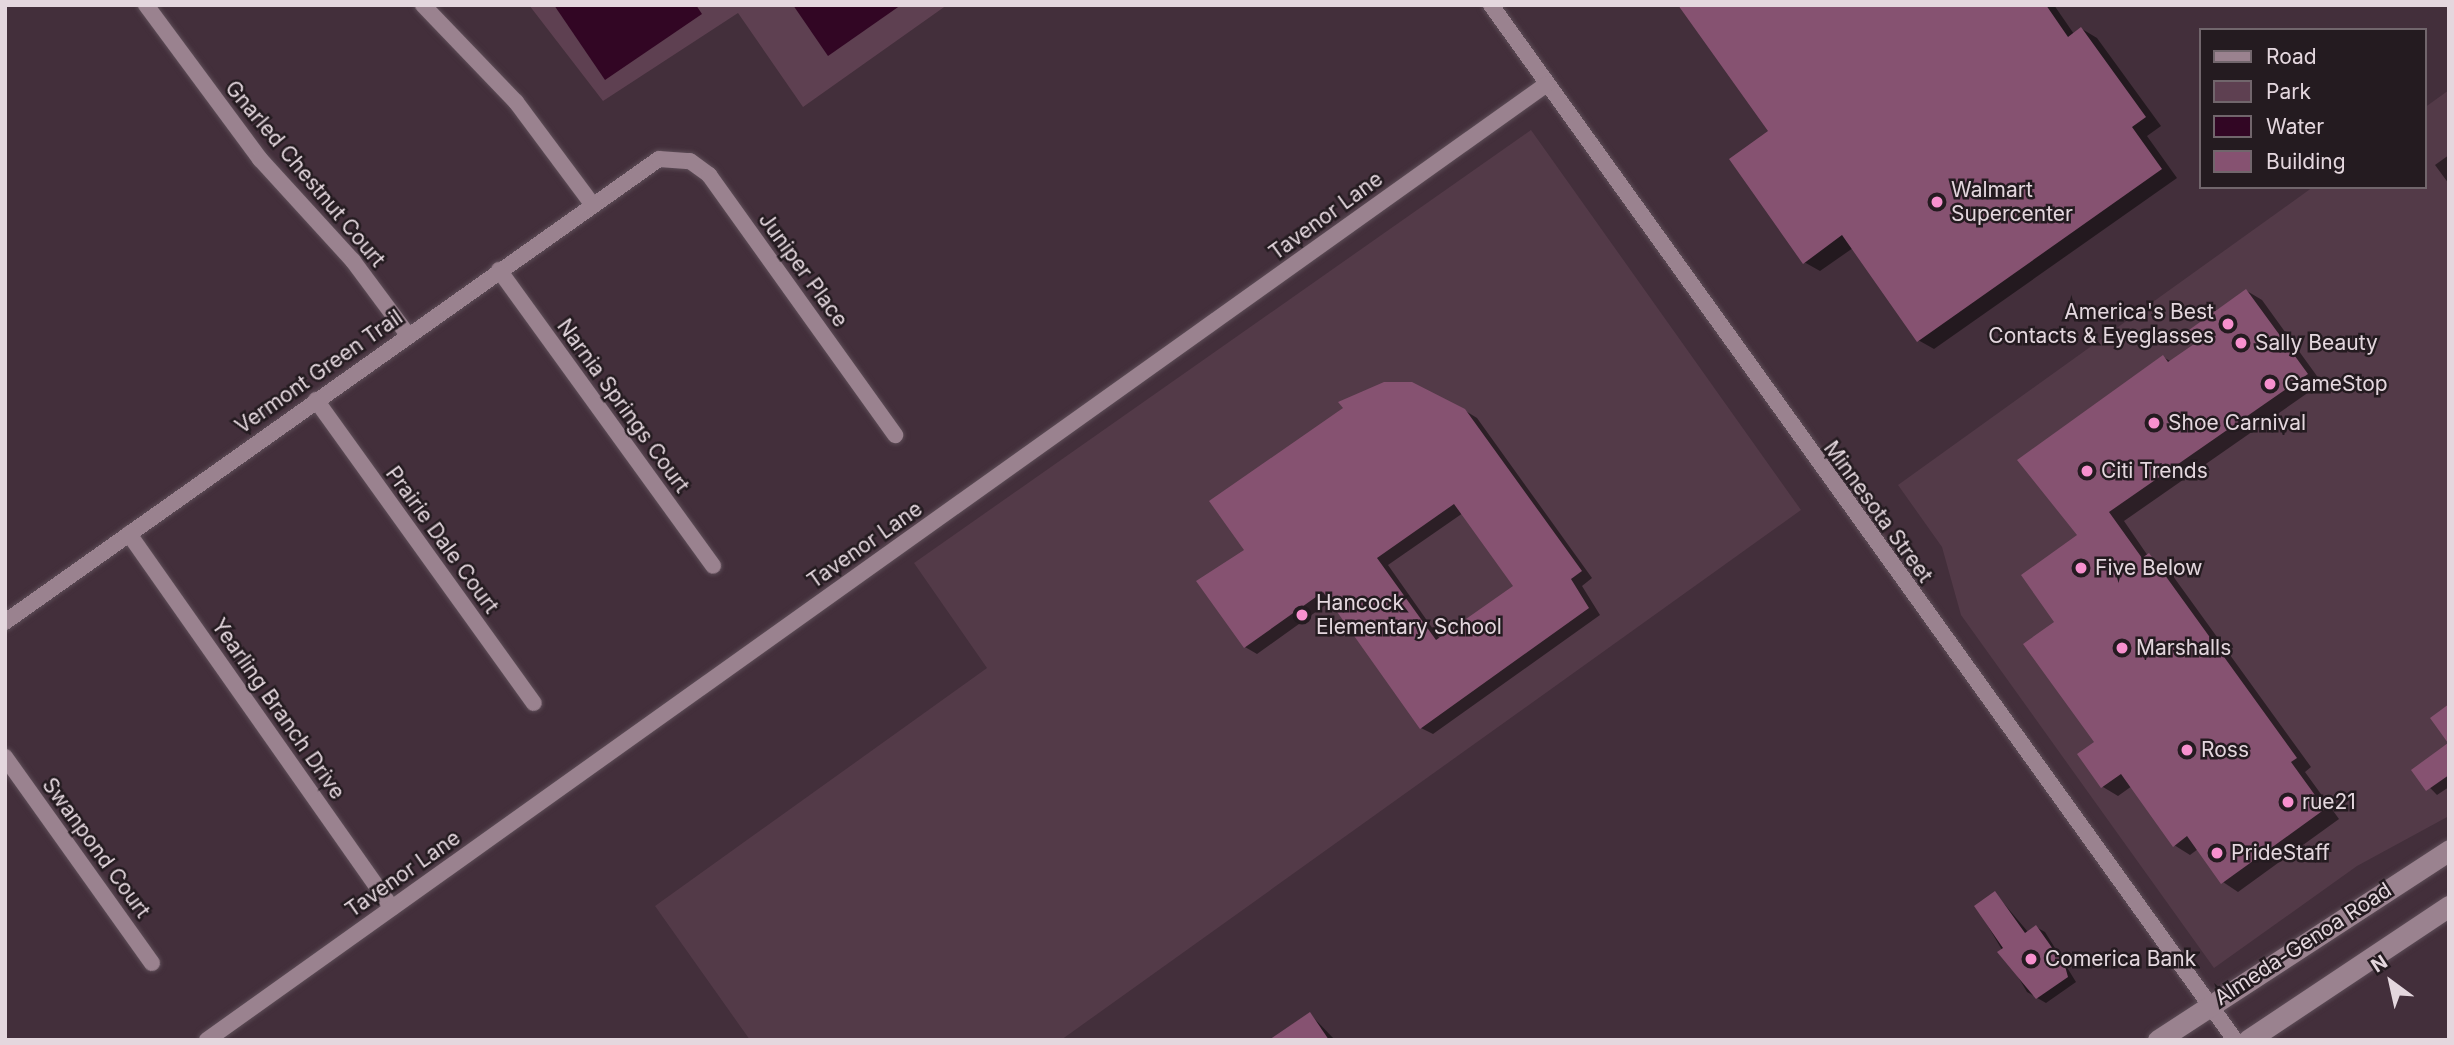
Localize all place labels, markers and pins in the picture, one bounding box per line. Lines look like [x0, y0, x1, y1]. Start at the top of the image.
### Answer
place label: Walmart Supercenter [1951, 177, 2073, 227]
marker: Walmart Supercenter [1929, 194, 1945, 210]
place label: America's Best Contacts & Eyeglasses [1988, 299, 2214, 349]
marker: America's Best Contacts & Eyeglasses [2220, 316, 2236, 332]
place label: Sally Beauty [2255, 330, 2378, 356]
marker: Sally Beauty [2233, 335, 2249, 351]
place label: GameStop [2284, 371, 2388, 397]
marker: GameStop [2262, 376, 2278, 392]
place label: Shoe Carnival [2168, 410, 2306, 436]
marker: Shoe Carnival [2146, 415, 2162, 431]
place label: Citi Trends [2101, 458, 2208, 484]
marker: Citi Trends [2079, 463, 2095, 479]
place label: Five Below [2095, 555, 2202, 581]
marker: Five Below [2073, 560, 2089, 576]
place label: Hancock Elementary School [1316, 590, 1502, 640]
marker: Hancock Elementary School [1294, 607, 1310, 623]
place label: Marshalls [2136, 635, 2231, 661]
marker: Marshalls [2114, 640, 2130, 656]
place label: Ross [2201, 737, 2249, 763]
marker: Ross [2179, 742, 2195, 758]
place label: rue21 [2302, 789, 2356, 815]
marker: rue21 [2280, 794, 2296, 810]
place label: PrideStaff [2231, 840, 2330, 866]
marker: PrideStaff [2209, 845, 2225, 861]
place label: Comerica Bank [2045, 946, 2196, 972]
marker: Comerica Bank [2023, 951, 2039, 967]

